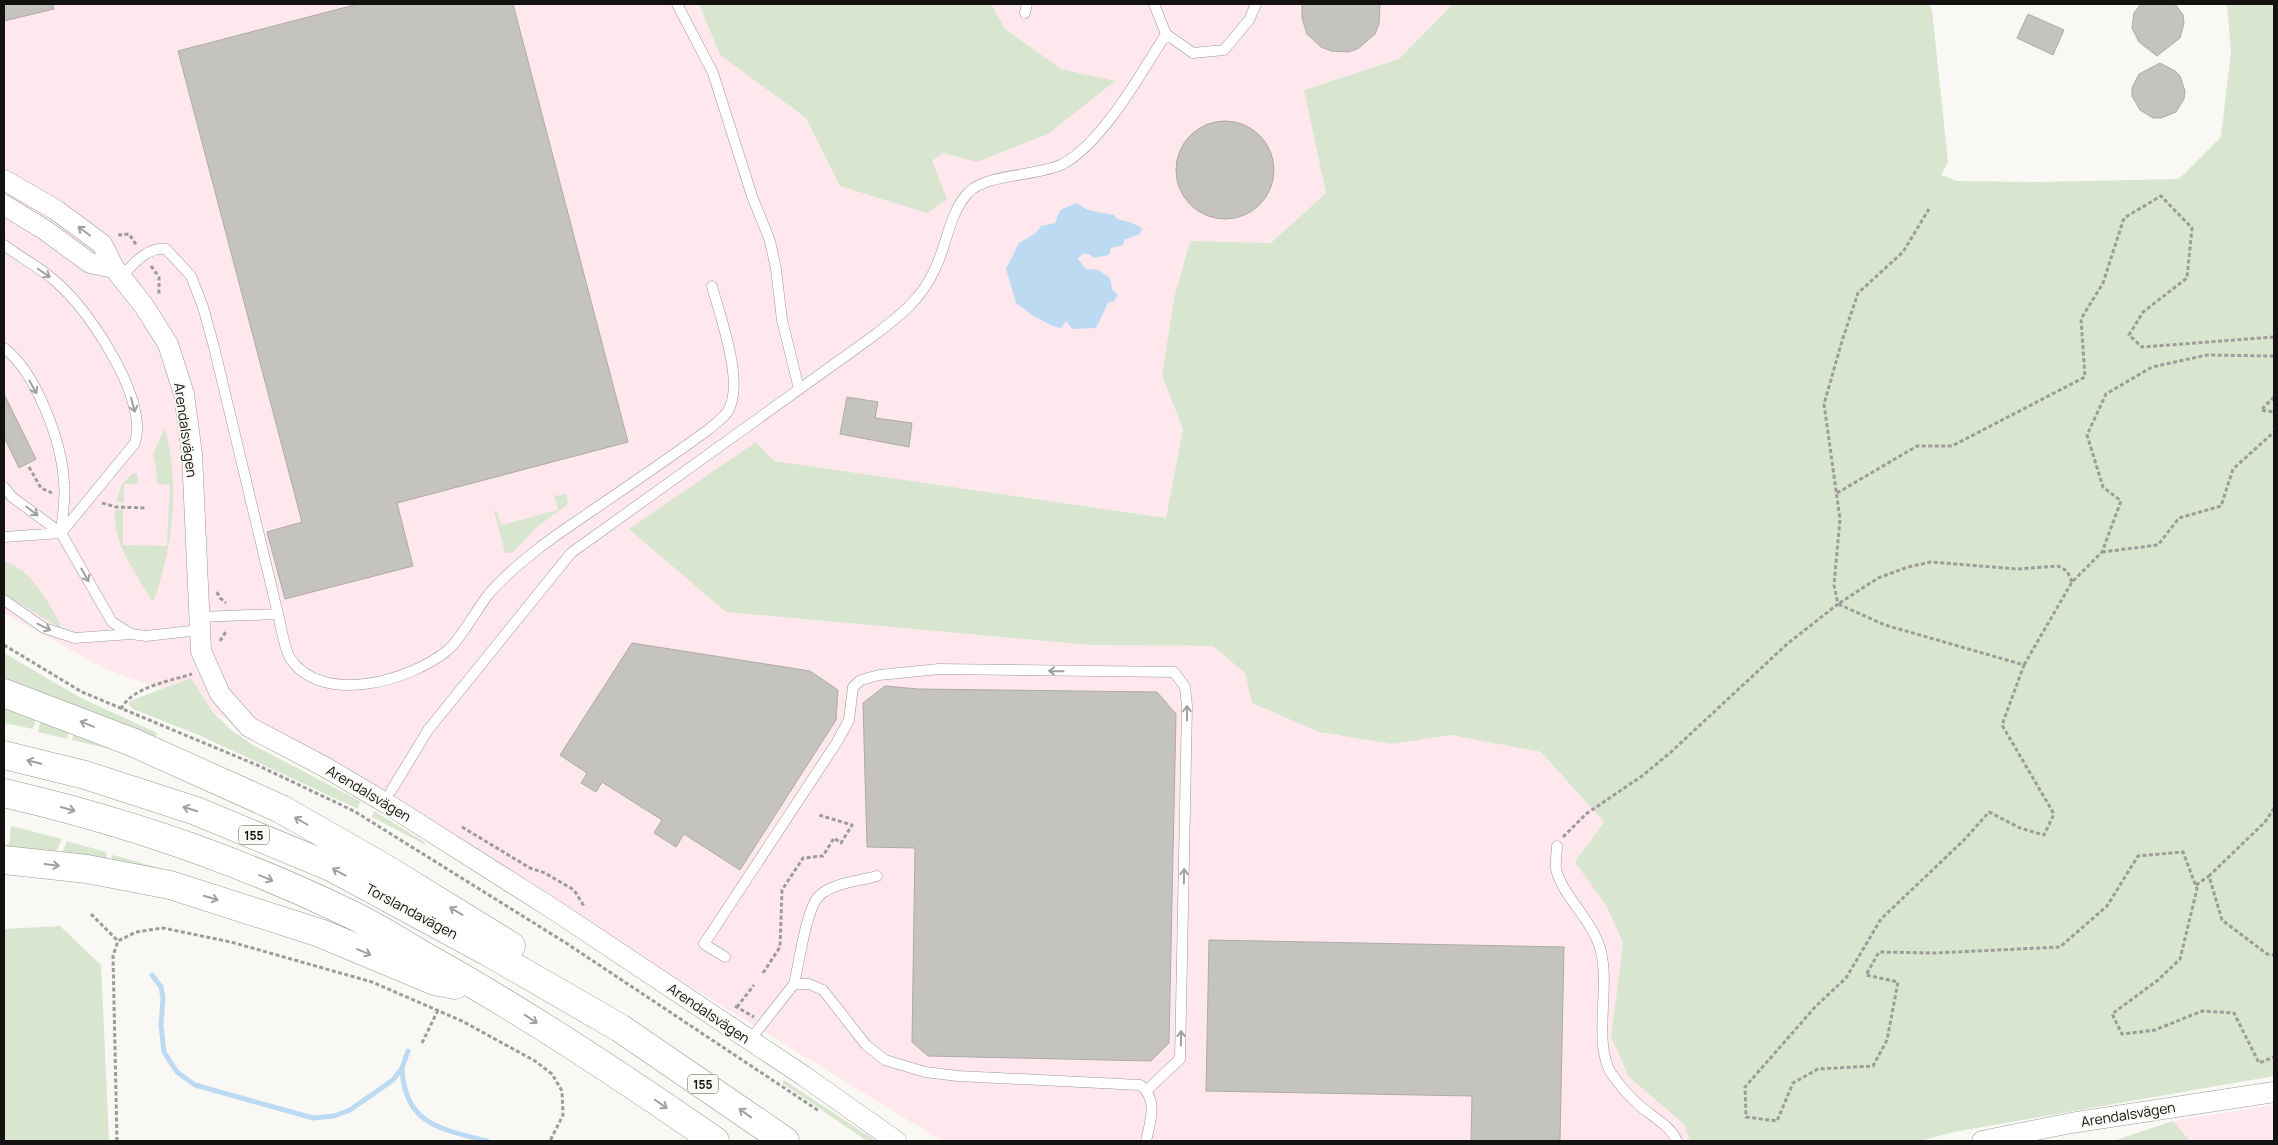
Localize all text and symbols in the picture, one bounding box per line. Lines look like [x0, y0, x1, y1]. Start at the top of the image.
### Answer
one-way arrow [78, 225, 91, 236]
one-way arrow [37, 268, 51, 278]
one-way arrow [29, 379, 39, 393]
street label: Arendalsvägen [170, 381, 202, 479]
one-way arrow [129, 397, 138, 413]
one-way arrow [25, 506, 39, 516]
one-way arrow [81, 568, 91, 582]
one-way arrow [36, 623, 51, 632]
one-way arrow [1048, 666, 1064, 676]
one-way arrow [1182, 705, 1192, 722]
one-way arrow [79, 718, 94, 727]
one-way arrow [26, 757, 42, 766]
street label: Arendalsvägen [323, 760, 415, 826]
one-way arrow [60, 804, 76, 814]
one-way arrow [182, 804, 198, 813]
one-way arrow [294, 815, 309, 825]
road number: 155 [239, 826, 269, 844]
one-way arrow [44, 860, 60, 870]
one-way arrow [332, 867, 347, 877]
one-way arrow [1179, 868, 1189, 884]
one-way arrow [258, 873, 273, 883]
street label: Torslandavägen [363, 879, 461, 943]
one-way arrow [203, 893, 219, 903]
one-way arrow [450, 906, 464, 916]
one-way arrow [356, 948, 371, 957]
street label: Arendalsvägen [664, 978, 754, 1048]
one-way arrow [524, 1014, 538, 1024]
one-way arrow [1176, 1030, 1185, 1046]
road number: 155 [688, 1074, 718, 1094]
street label: Arendalsvägen [2079, 1097, 2177, 1131]
one-way arrow [654, 1099, 668, 1109]
one-way arrow [738, 1108, 752, 1118]

